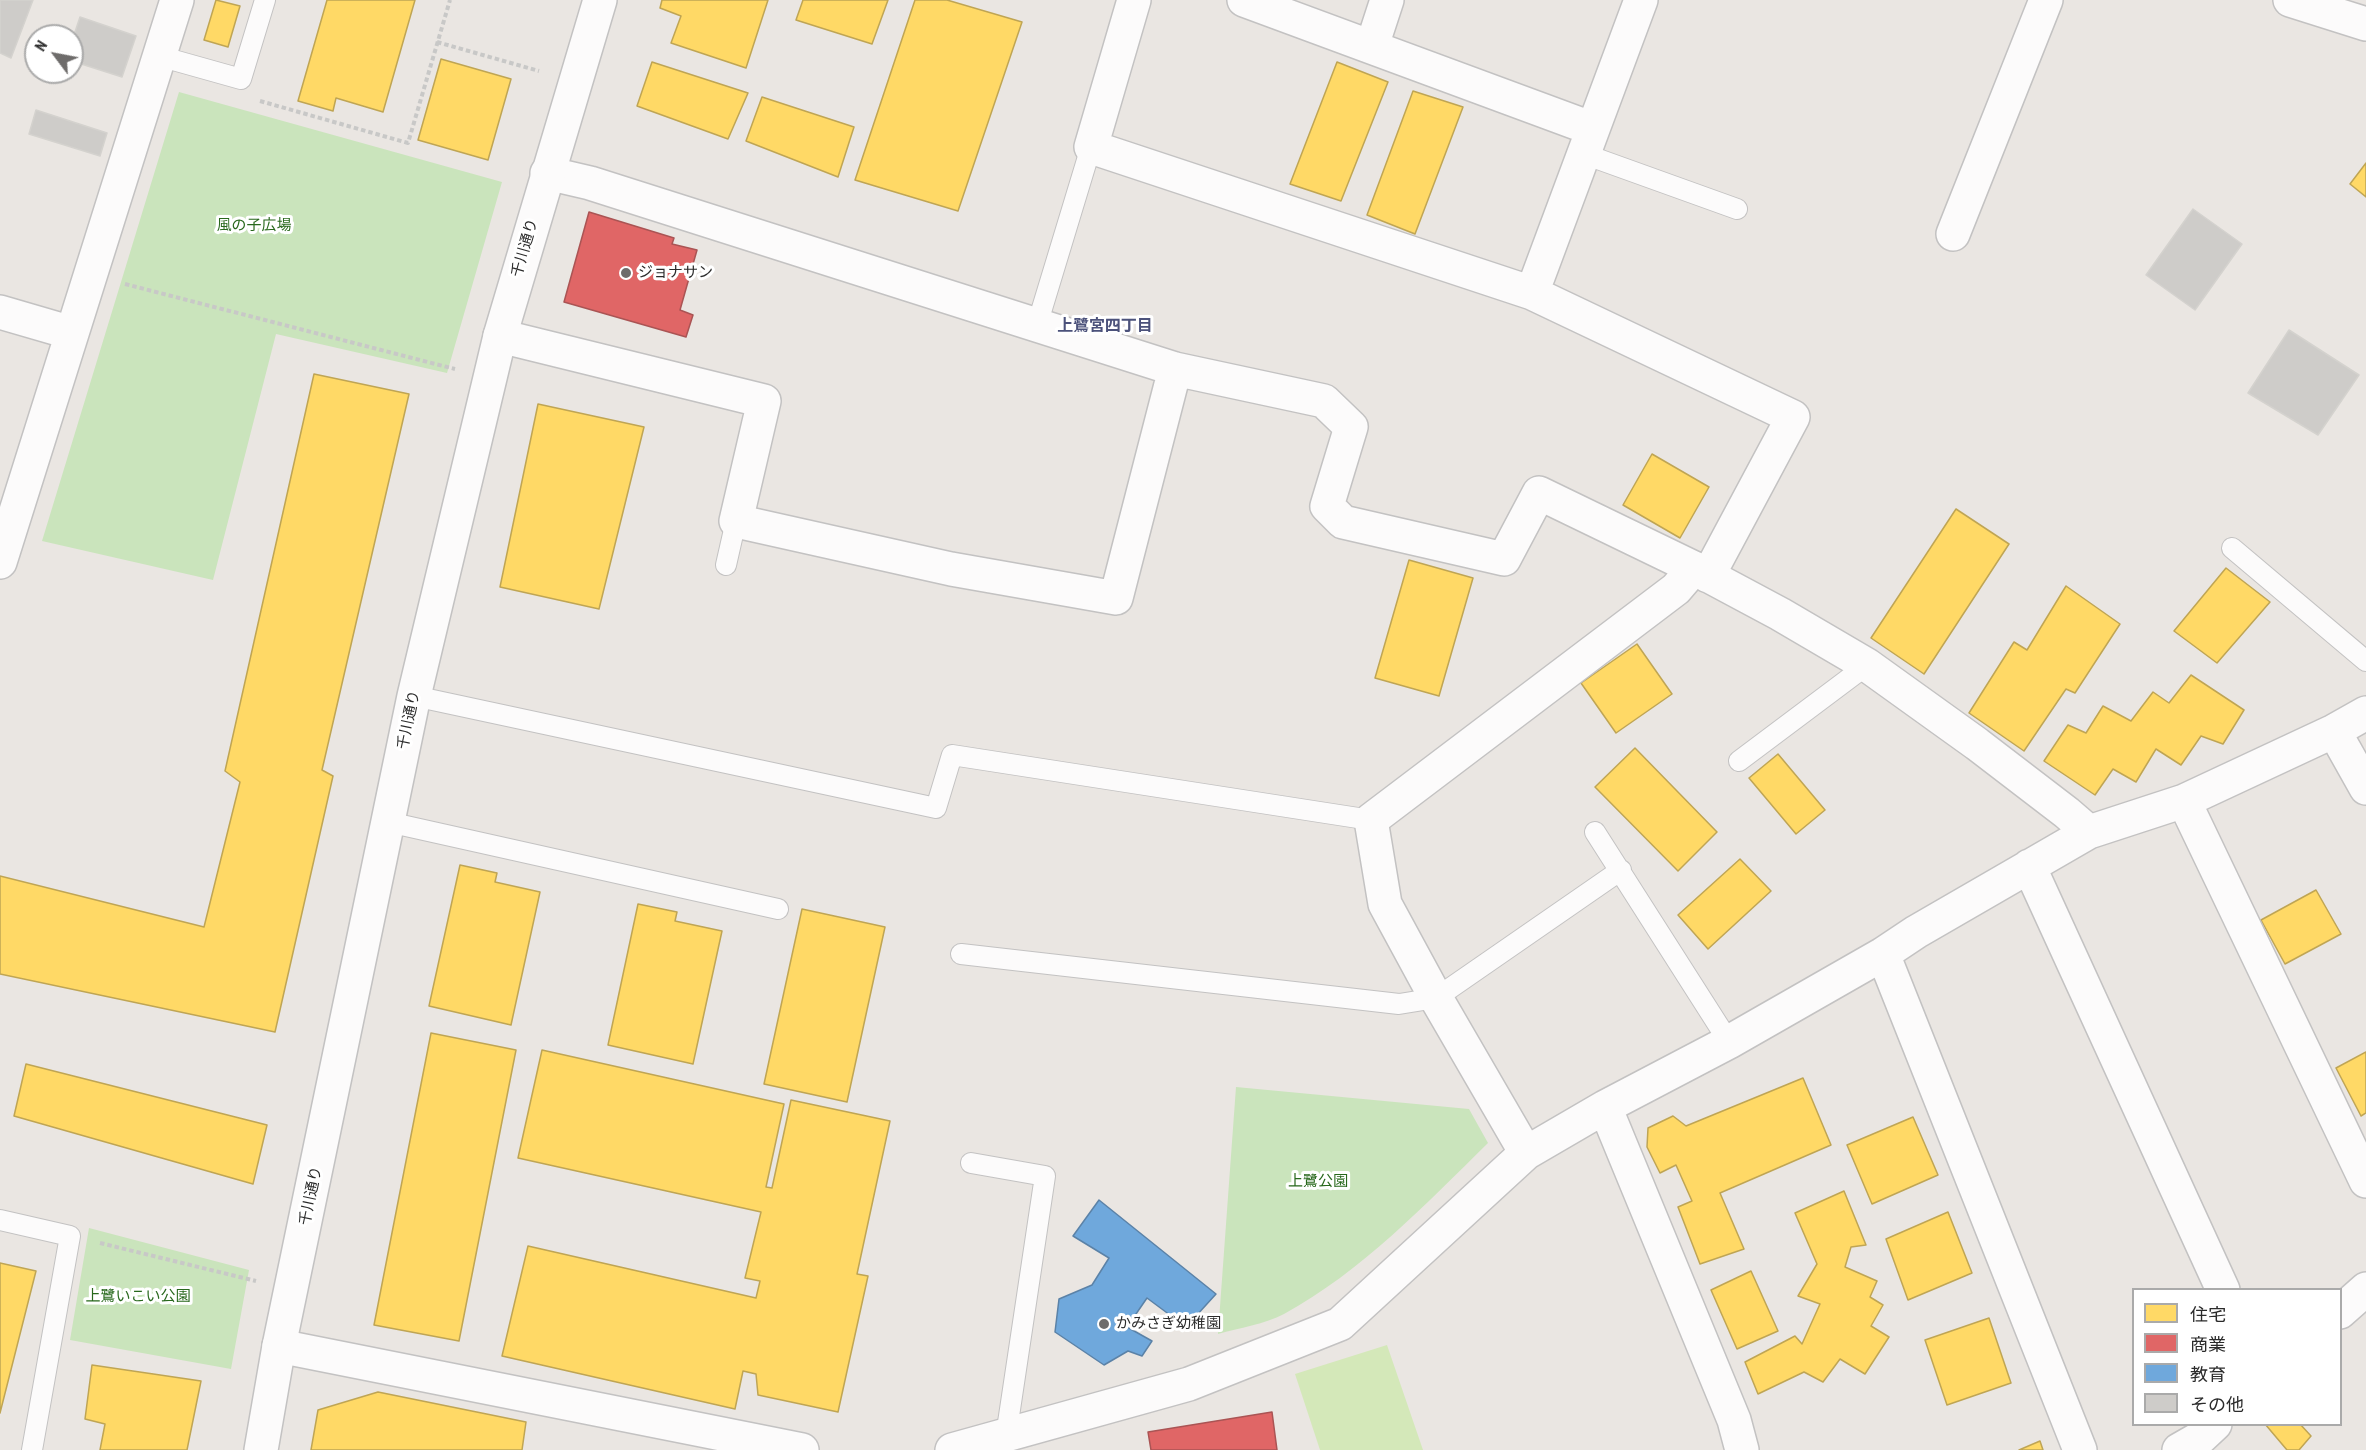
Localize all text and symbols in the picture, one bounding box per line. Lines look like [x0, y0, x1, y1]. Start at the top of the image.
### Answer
north arrow [24, 24, 84, 84]
text: N [30, 37, 51, 54]
park label: 風の子広場 [217, 217, 291, 235]
street label: 千川通り [508, 217, 542, 279]
place label: ジョナサン [638, 264, 713, 282]
marker: ジョナサン [619, 266, 633, 280]
district label: 上鷺宮四丁目 [1057, 316, 1153, 336]
street label: 千川通り [394, 689, 424, 751]
street label: 千川通り [296, 1165, 326, 1227]
park label: 上鷺公園 [1288, 1173, 1348, 1191]
park label: 上鷺いこい公園 [86, 1288, 190, 1306]
legend [2132, 1288, 2342, 1426]
text: 住宅 [2190, 1303, 2226, 1326]
place label: かみさぎ幼稚園 [1116, 1315, 1221, 1333]
marker: かみさぎ幼稚園 [1097, 1317, 1111, 1331]
text: 商業 [2190, 1333, 2226, 1356]
text: 教育 [2190, 1363, 2226, 1386]
text: その他 [2190, 1393, 2244, 1416]

